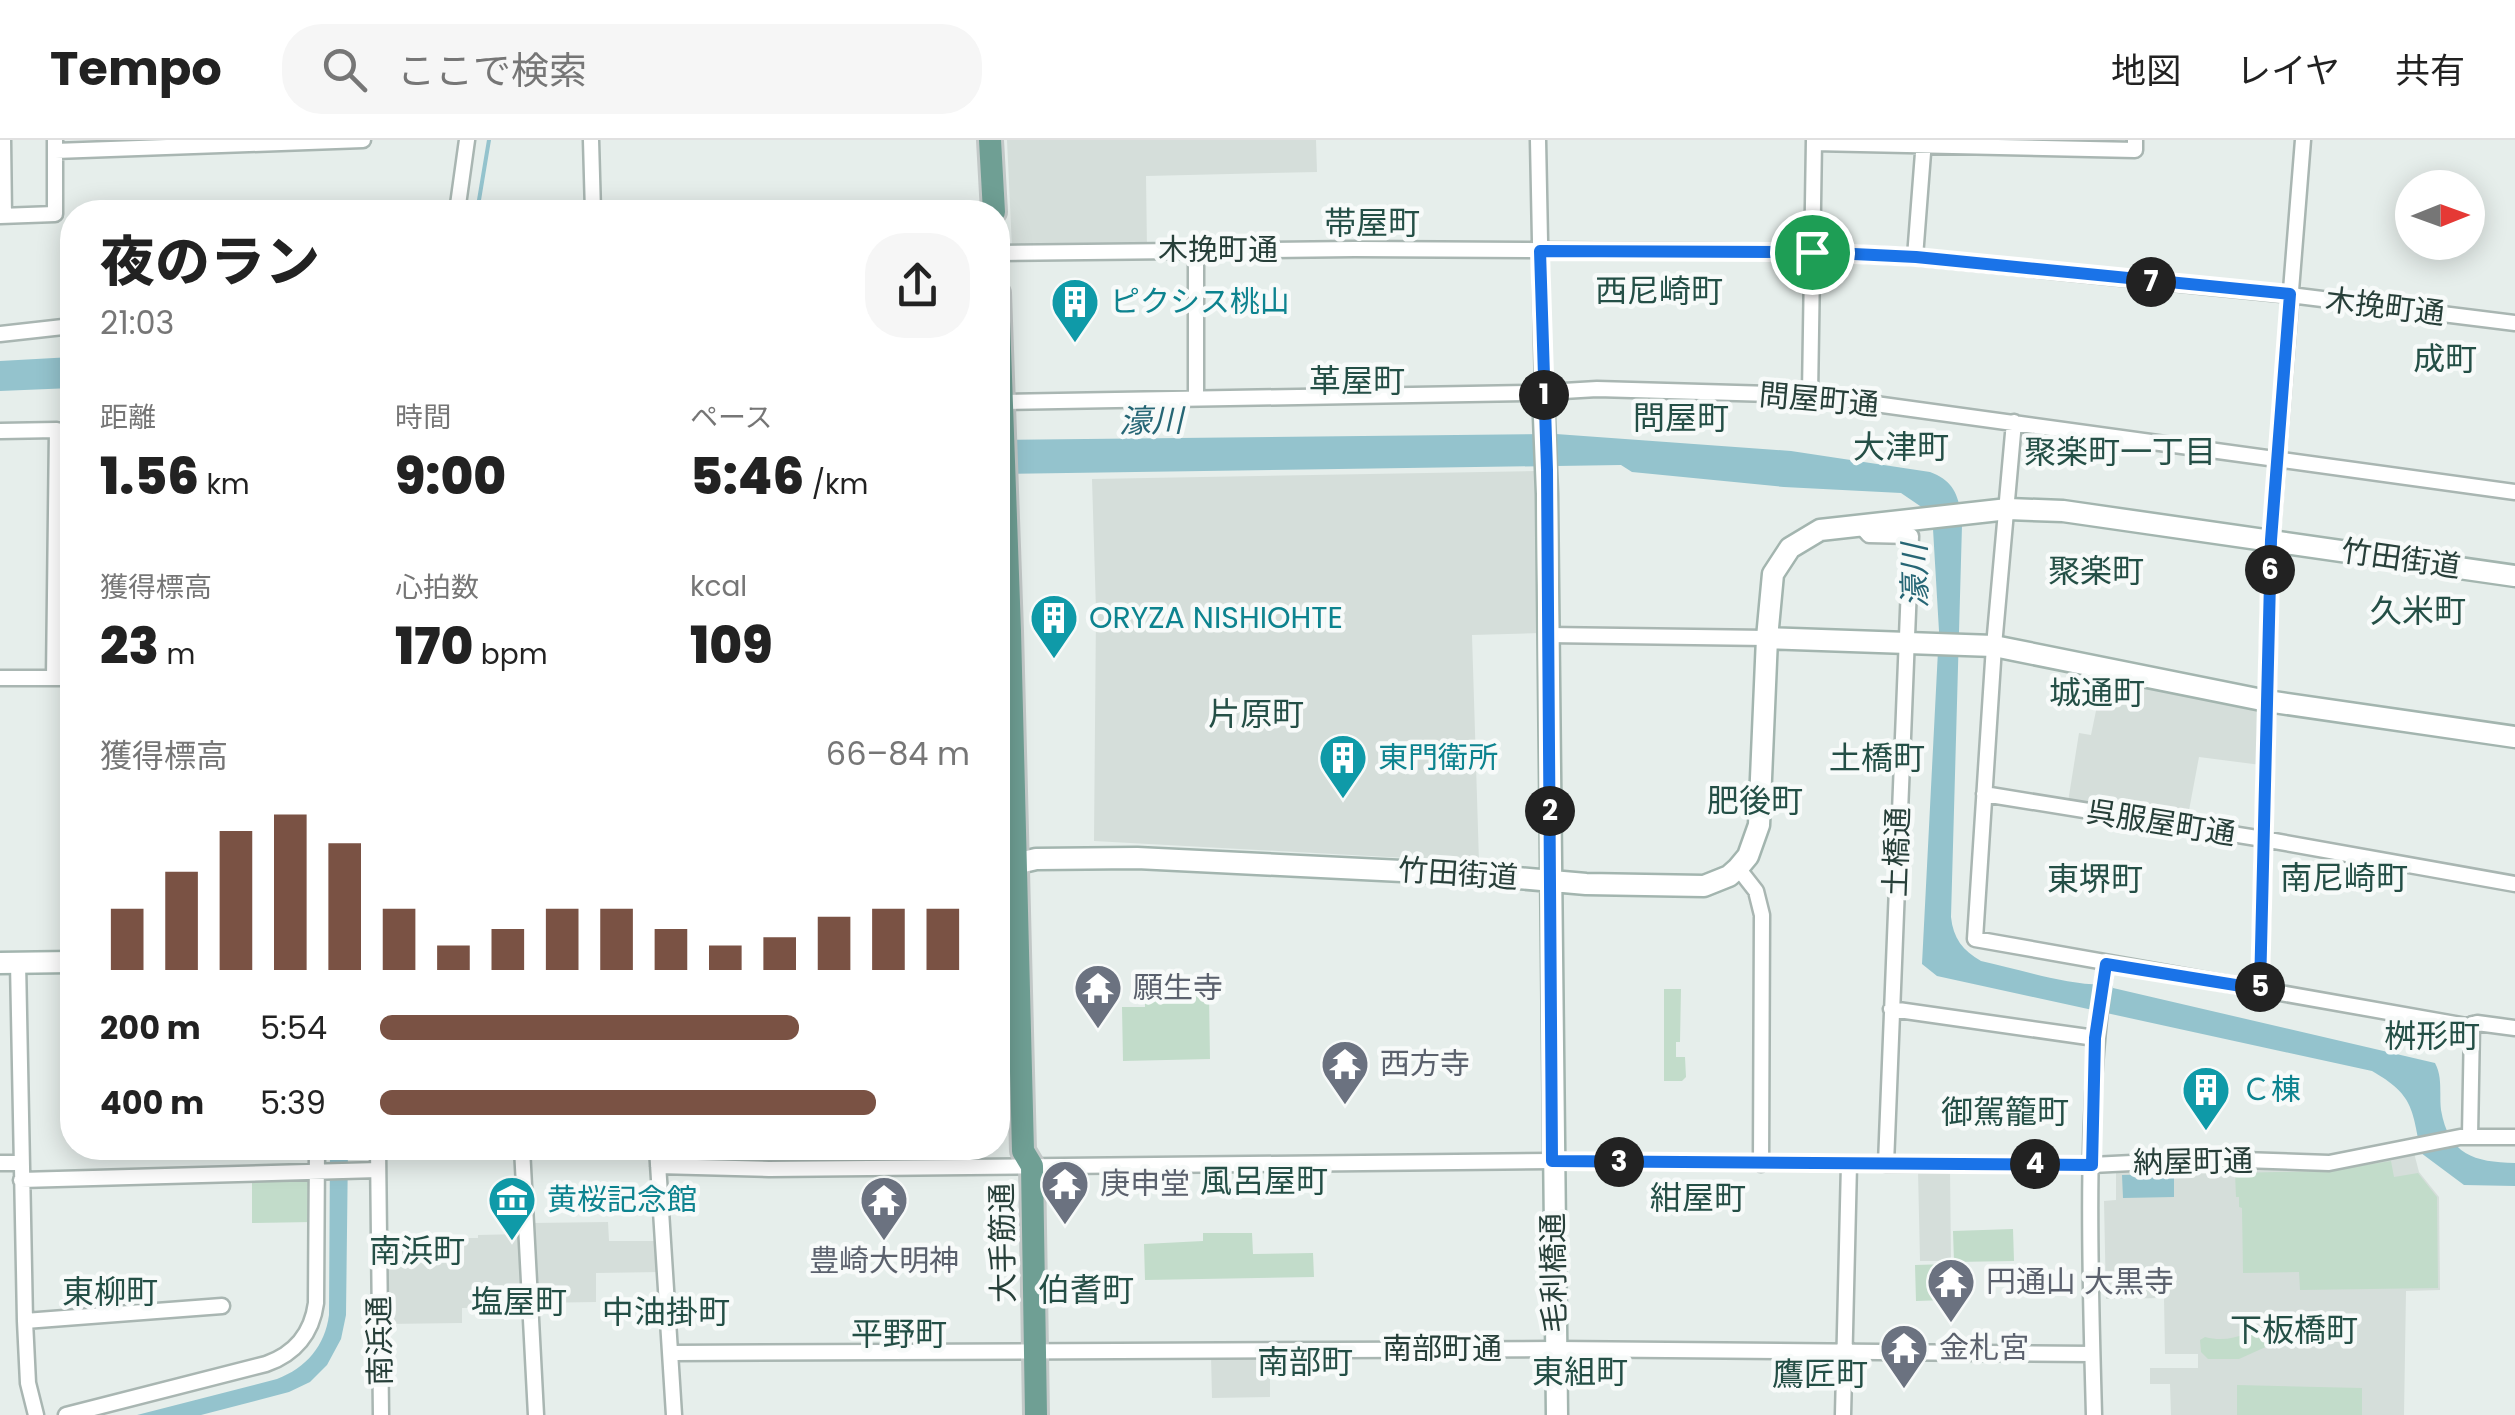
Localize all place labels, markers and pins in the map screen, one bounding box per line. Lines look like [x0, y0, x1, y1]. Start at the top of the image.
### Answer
pin [1770, 210, 1855, 295]
pin: 7 [2126, 257, 2176, 307]
building icon: ピクシス桃山 [1049, 276, 1101, 344]
place label: ピクシス桃山 [1110, 280, 1290, 323]
pin: 1 [1519, 370, 1569, 420]
pin: 6 [2245, 545, 2295, 595]
building icon: ORYZA NISHIOHTE [1028, 592, 1080, 660]
place label: ORYZA NISHIOHTE [1089, 596, 1343, 639]
building icon: 東門衛所 [1317, 732, 1369, 800]
place label: 東門衛所 [1378, 736, 1498, 779]
pin: 2 [1525, 786, 1575, 836]
temple icon: 願生寺 [1072, 962, 1124, 1030]
pin: 5 [2235, 962, 2285, 1012]
place label: 願生寺 [1133, 966, 1223, 1009]
temple icon: 西方寺 [1319, 1038, 1371, 1106]
place label: 西方寺 [1380, 1042, 1470, 1085]
building icon: Ｃ棟 [2180, 1064, 2232, 1132]
place label: Ｃ棟 [2241, 1068, 2301, 1111]
pin: 3 [1594, 1137, 1644, 1187]
pin: 4 [2010, 1139, 2060, 1189]
temple icon: 庚申堂 [1039, 1158, 1091, 1226]
place label: 庚申堂 [1100, 1162, 1190, 1205]
museum icon: 黄桜記念館 [486, 1174, 538, 1242]
temple icon: 豊崎大明神 [858, 1174, 910, 1242]
place label: 黄桜記念館 [547, 1178, 697, 1221]
place label: 豊崎大明神 [809, 1239, 959, 1282]
temple icon: 円通山 大黒寺 [1925, 1256, 1977, 1324]
place label: 円通山 大黒寺 [1986, 1260, 2174, 1303]
temple icon: 金札宮 [1878, 1322, 1930, 1390]
place label: 金札宮 [1939, 1326, 2029, 1369]

